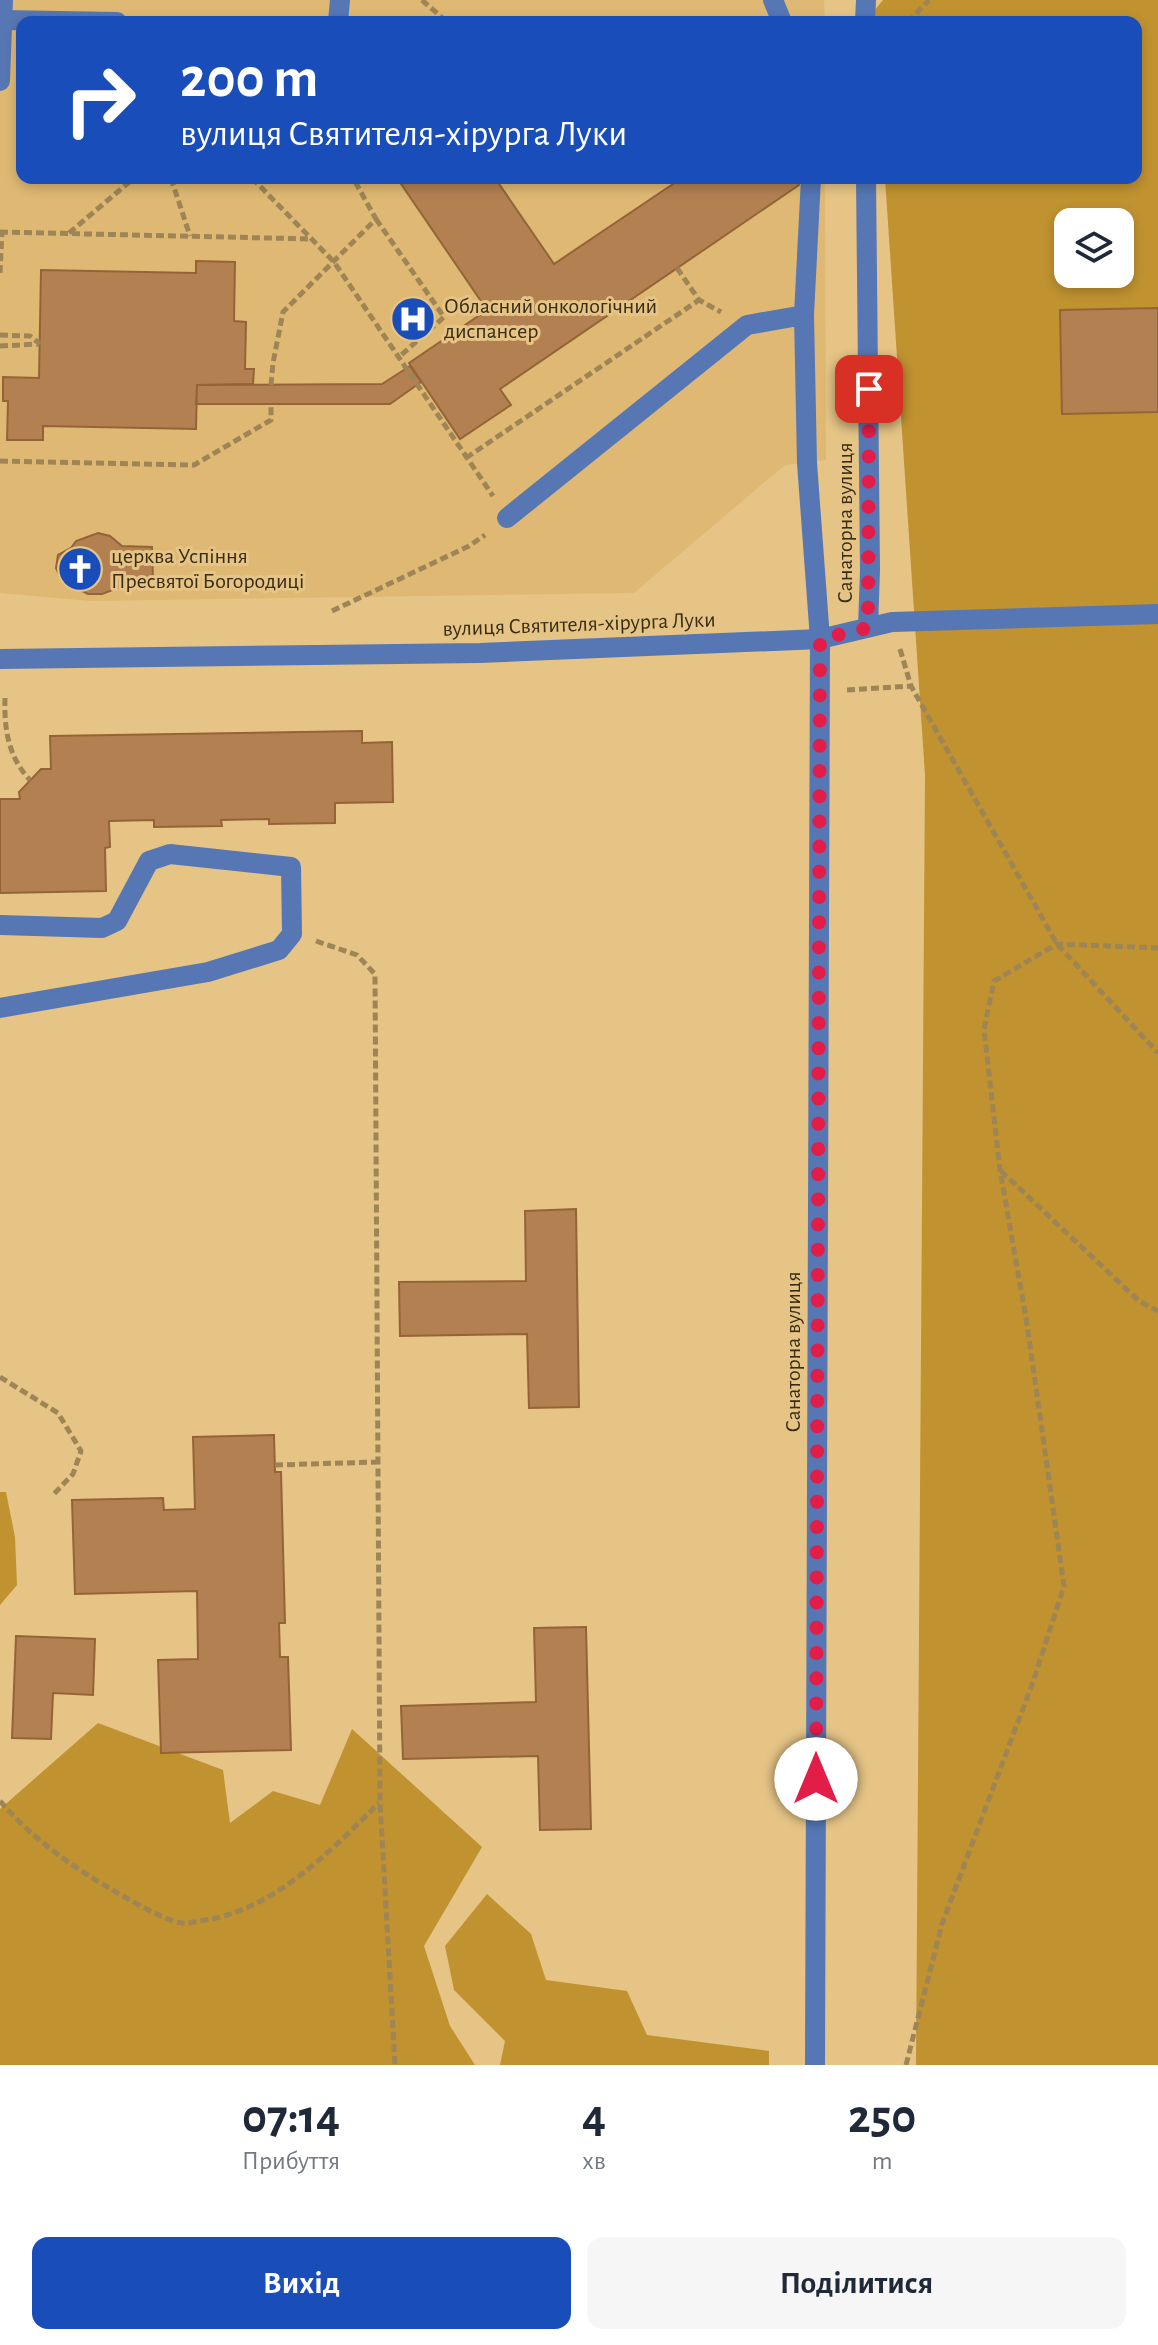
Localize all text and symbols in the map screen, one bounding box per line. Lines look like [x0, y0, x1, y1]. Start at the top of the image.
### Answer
icon: right [48, 48, 152, 152]
text: 200 m [180, 51, 318, 107]
text: вулиця Святителя-хірурга Луки [180, 116, 627, 152]
map controls [1054, 208, 1134, 288]
button: layers [1054, 208, 1134, 288]
hospital icon: Обласний онкологічний диспансер [389, 295, 437, 343]
place label: Обласний онкологічний диспансер [444, 295, 657, 342]
pin [835, 355, 903, 423]
icon: arrive [847, 367, 891, 411]
street label: Санаторна вулиця [834, 442, 856, 604]
church icon: церква Успіння Пресвятої Богородиці [56, 545, 104, 593]
place label: церква Успіння Пресвятої Богородиці [111, 545, 304, 592]
street label: вулиця Святителя-хірурга Луки [442, 608, 716, 640]
street label: Санаторна вулиця [782, 1271, 804, 1433]
position arrow [774, 1737, 858, 1821]
text: 07:14 [242, 2094, 340, 2142]
text: 4 [582, 2094, 606, 2142]
text: 250 [848, 2094, 916, 2142]
text: Прибуття [242, 2148, 340, 2174]
text: хв [582, 2148, 606, 2174]
text: m [872, 2148, 892, 2174]
button: Вихід [32, 2237, 571, 2329]
button: Поділитися [587, 2237, 1126, 2329]

